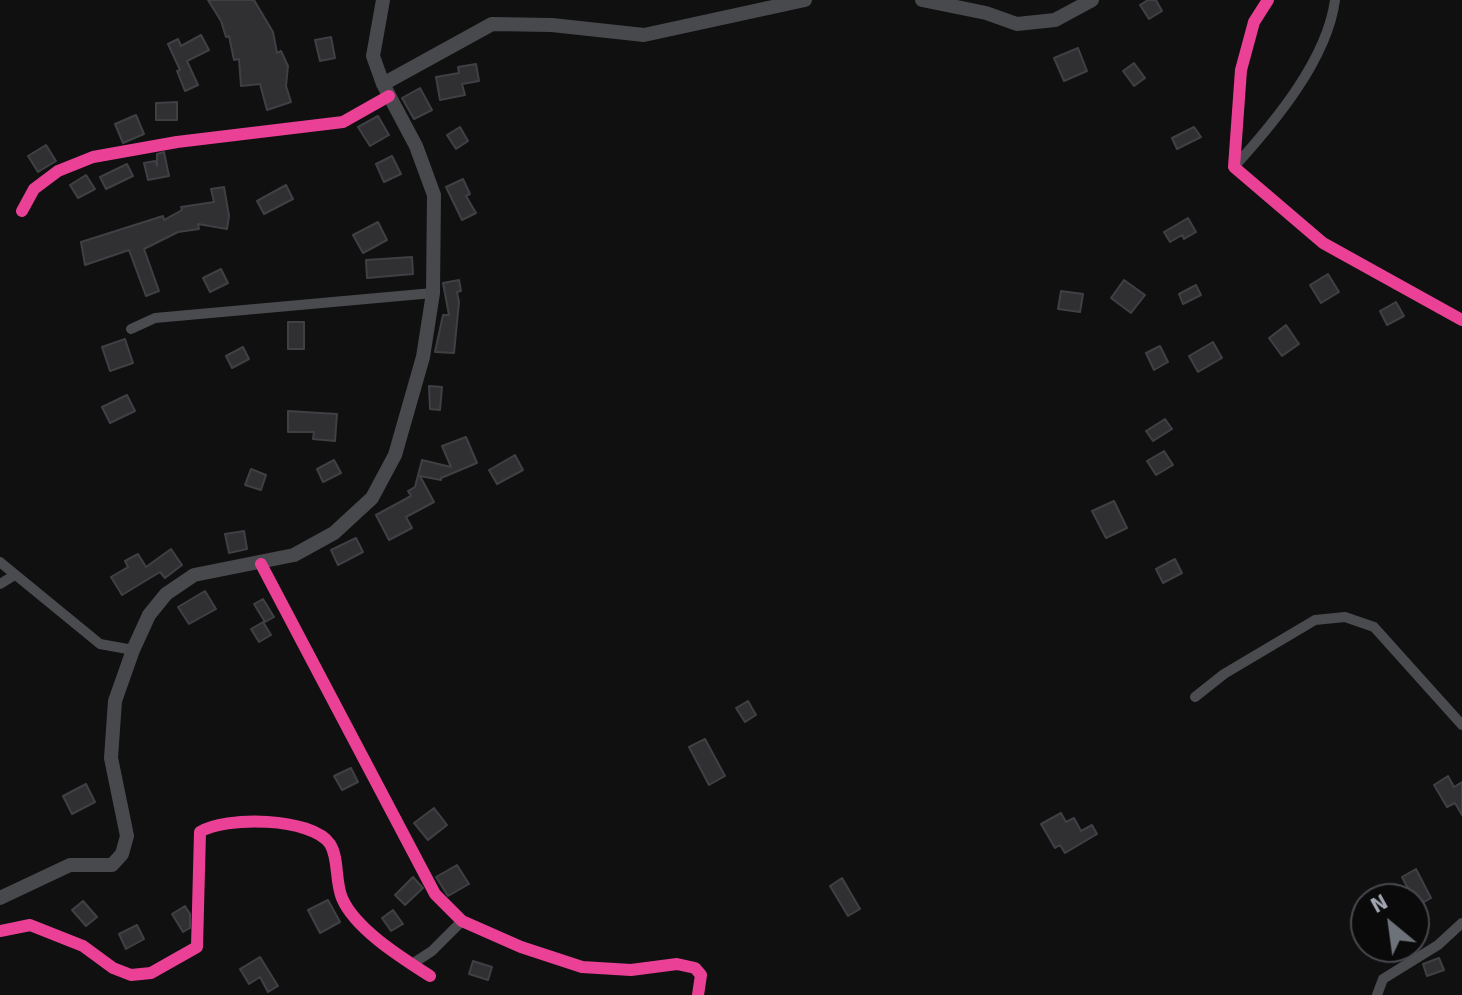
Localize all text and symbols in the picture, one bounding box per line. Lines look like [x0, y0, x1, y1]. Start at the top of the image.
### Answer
north arrow [1350, 883, 1430, 963]
text: N [1366, 888, 1392, 919]

